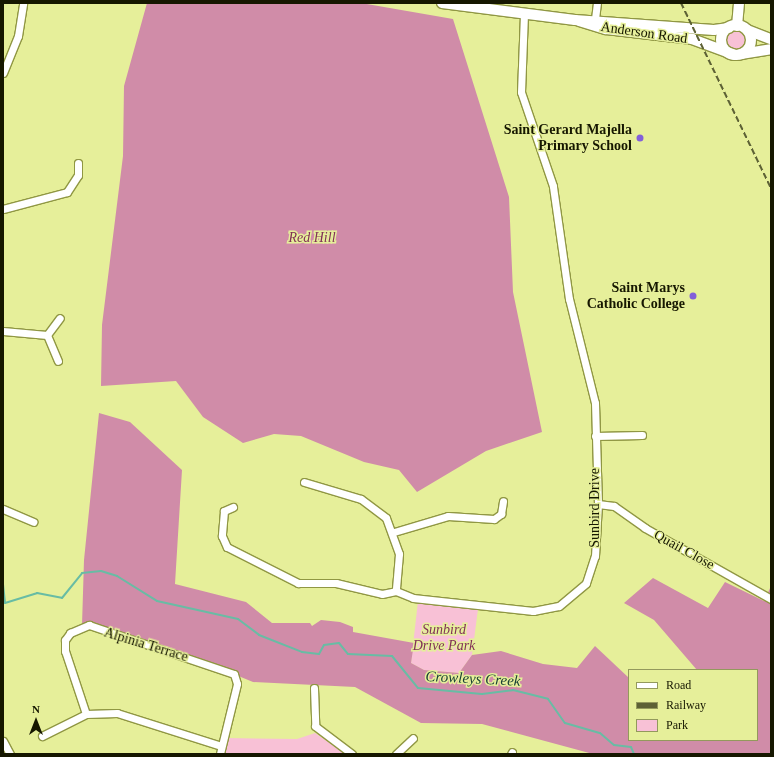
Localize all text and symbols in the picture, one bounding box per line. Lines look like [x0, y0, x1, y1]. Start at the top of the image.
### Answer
street label: Anderson Road [600, 19, 688, 47]
place label: Saint Gerard Majella Primary School [504, 122, 632, 154]
marker: Saint Gerard Majella Primary School [635, 133, 645, 143]
park label: Red Hill [288, 230, 336, 246]
place label: Saint Marys Catholic College [587, 280, 685, 312]
marker: Saint Marys Catholic College [688, 291, 698, 301]
street label: Sunbird Drive [587, 468, 603, 548]
street label: Quail Close [651, 527, 717, 573]
park label: Sunbird Drive Park [413, 622, 475, 654]
street label: Alpinia Terrace [102, 624, 190, 666]
water label: Crowleys Creek [425, 668, 521, 690]
legend [628, 669, 758, 741]
text: Road [666, 678, 691, 692]
text: Railway [666, 698, 706, 712]
north arrow [16, 701, 56, 741]
text: N [32, 703, 40, 715]
text: Park [666, 718, 688, 732]

